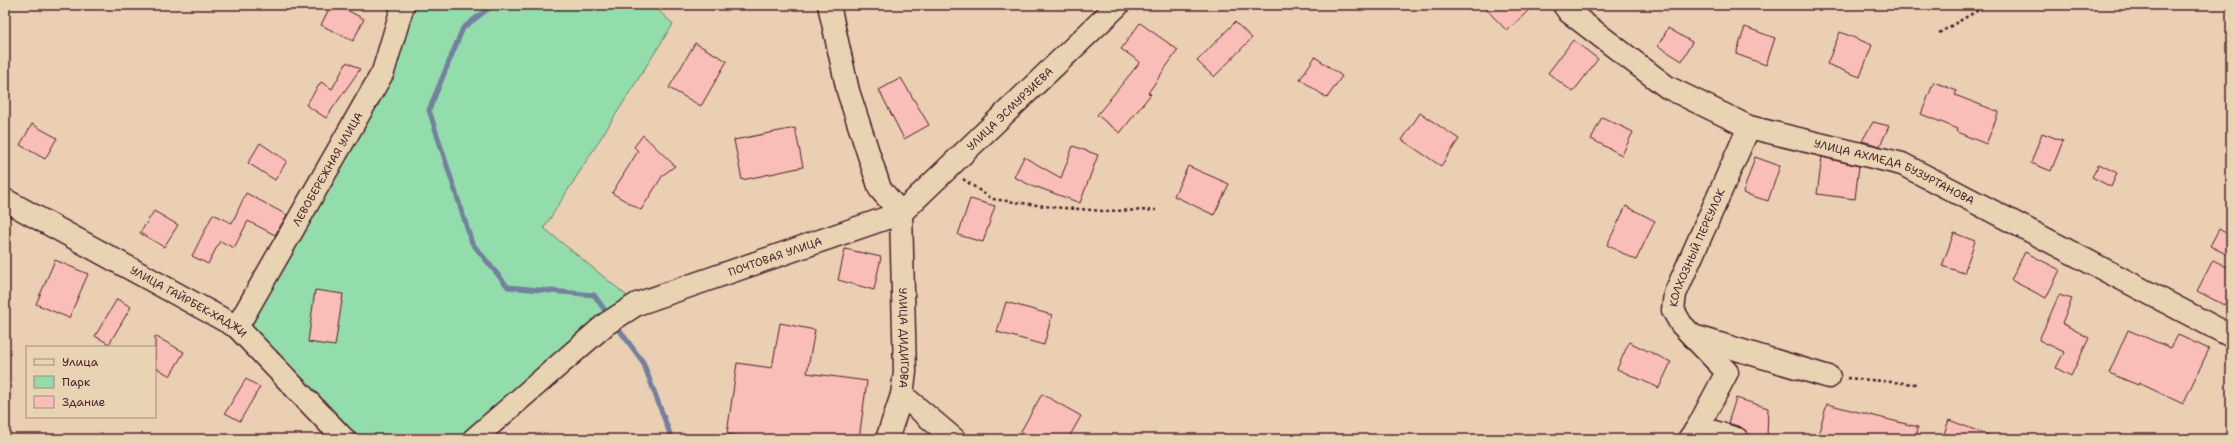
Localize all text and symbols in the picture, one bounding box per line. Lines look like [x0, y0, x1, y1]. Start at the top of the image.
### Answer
street label: УЛИЦА ЭСМУРЗИЕВА [964, 64, 1057, 154]
street label: ЛЕВОБЕРЕЖНАЯ УЛИЦА [289, 110, 366, 229]
street label: УЛИЦА АХМЕДА БУЗУРТАНОВА [1812, 136, 1977, 209]
street label: КОЛХОЗНЫЙ ПЕРЕУЛОК [1666, 186, 1729, 308]
street label: ПОЧТОВАЯ УЛИЦА [726, 234, 824, 280]
street label: УЛИЦА ГАЙРБЕК-ХАДЖИ [127, 263, 250, 341]
street label: УЛИЦА ДИДИГОВА [895, 287, 912, 389]
legend [26, 346, 156, 418]
text: Улица [62, 354, 99, 370]
text: Парк [62, 374, 91, 390]
text: Здание [62, 394, 106, 410]

